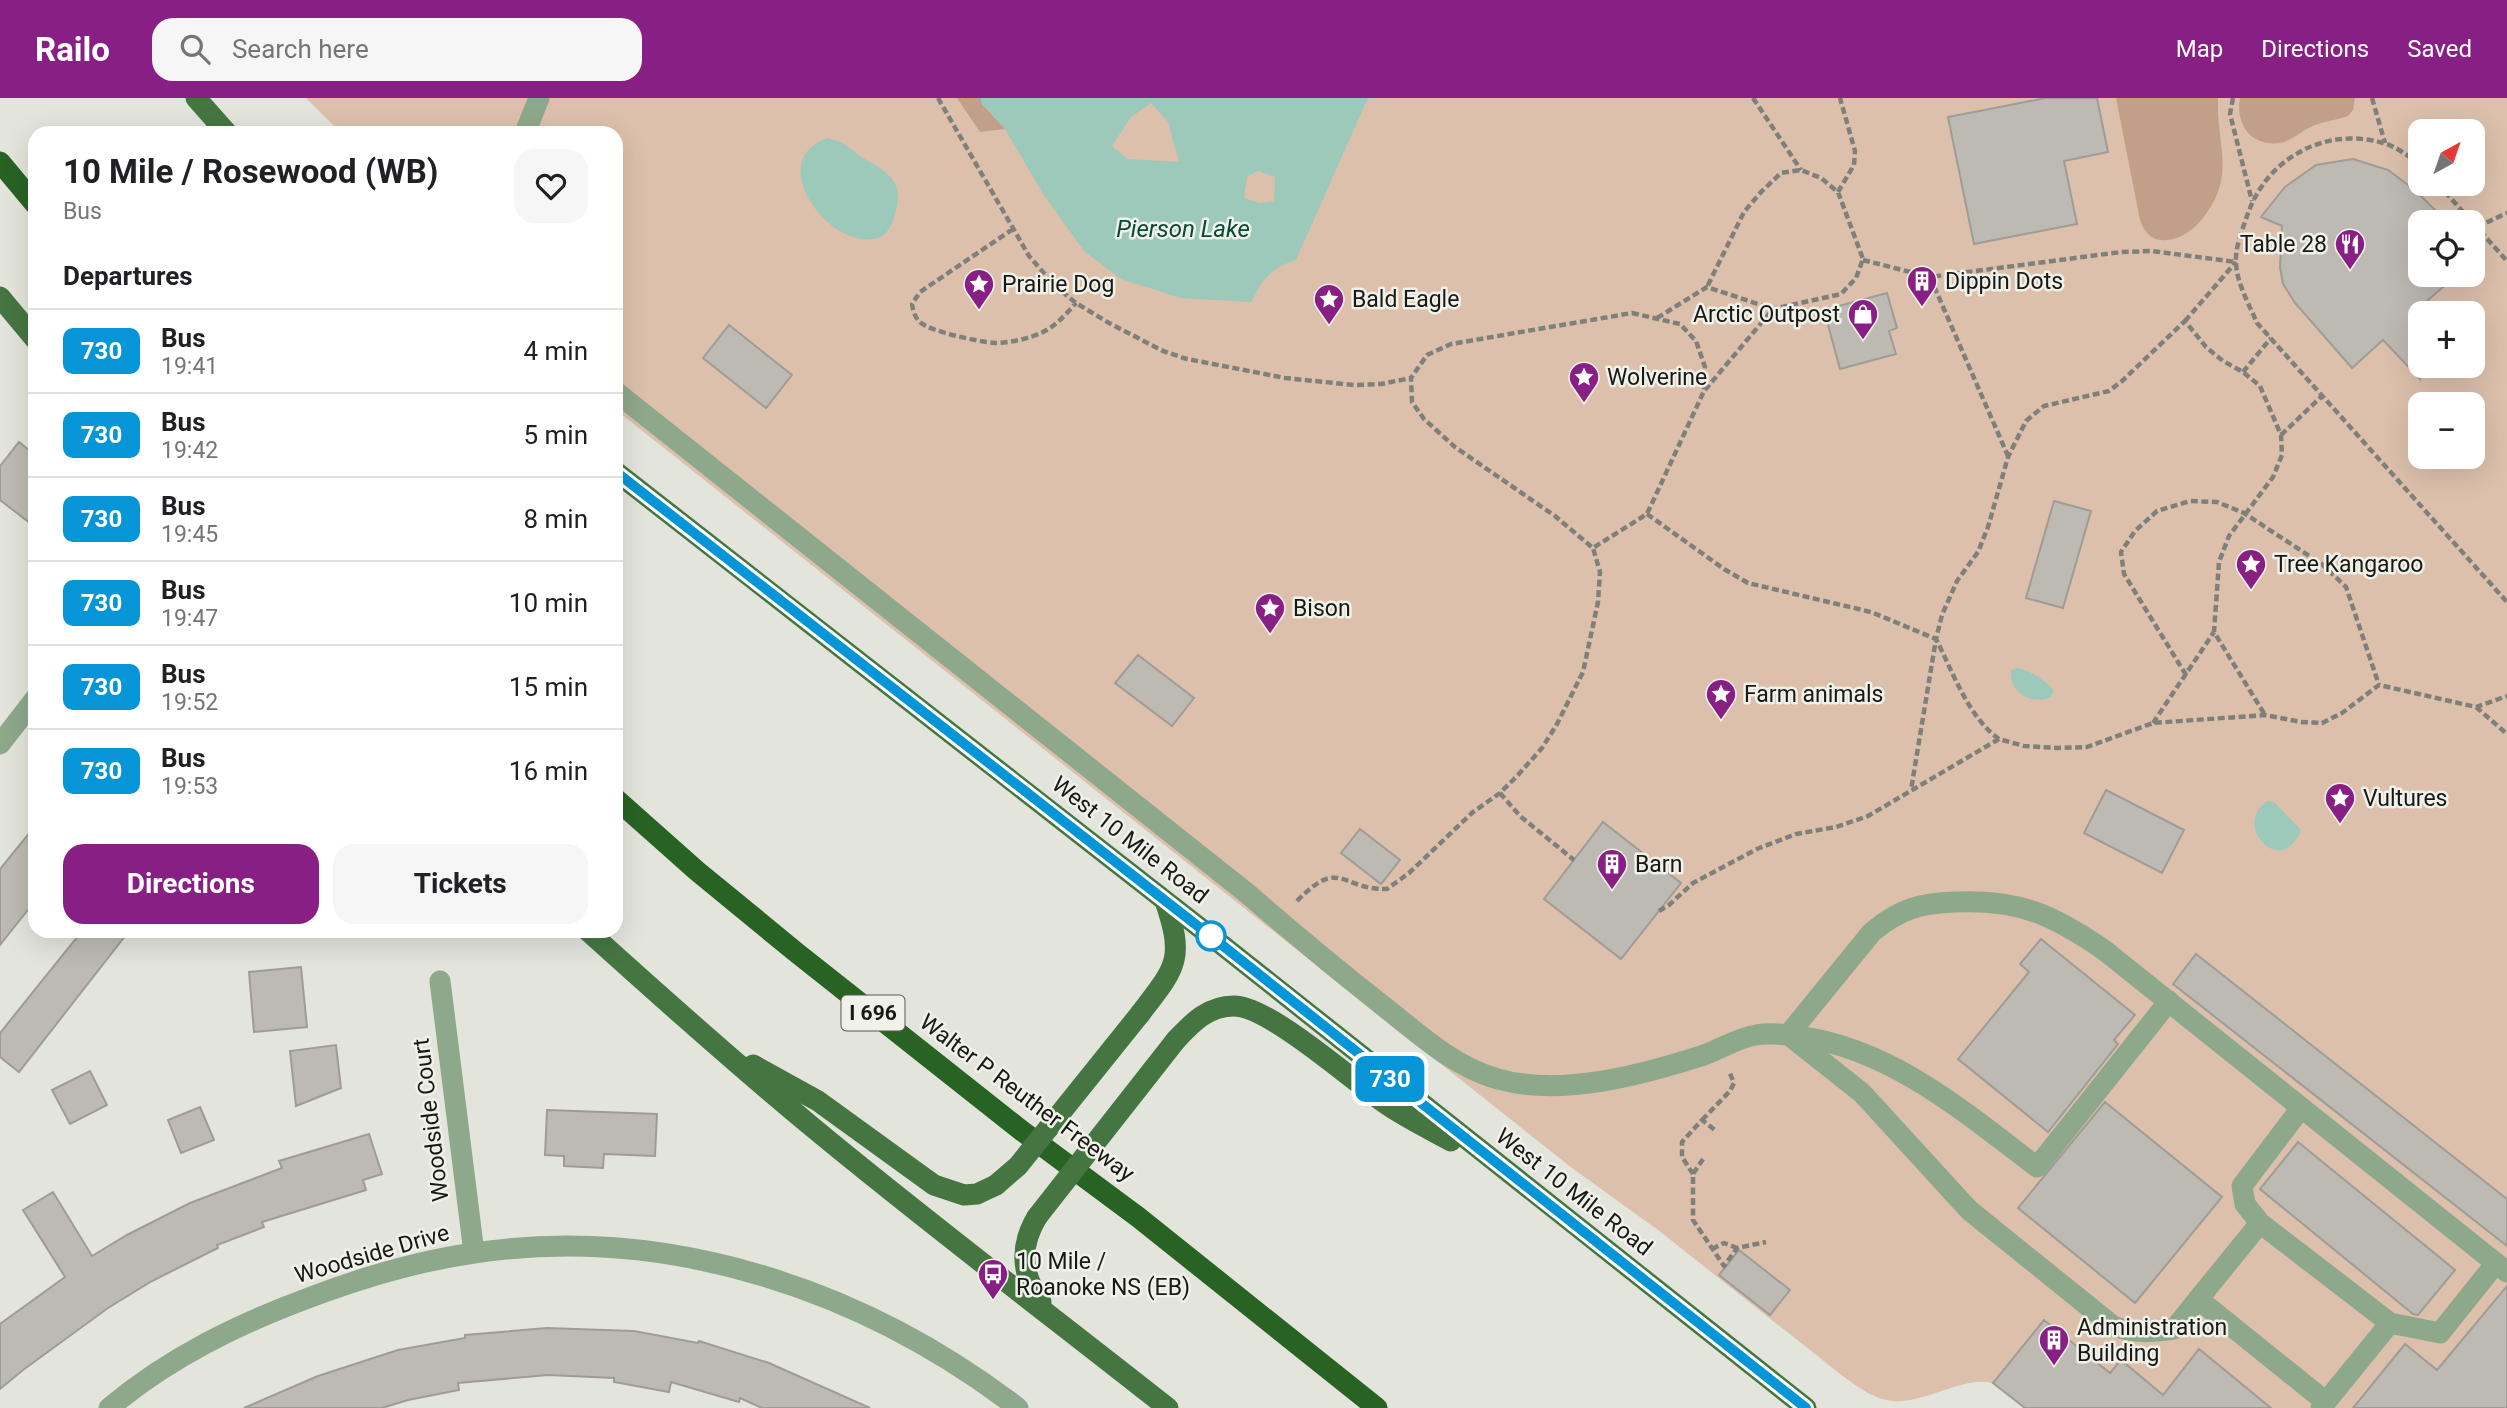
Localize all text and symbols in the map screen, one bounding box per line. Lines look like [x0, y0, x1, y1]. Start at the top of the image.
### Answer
search box [152, 18, 642, 81]
text: Railo [35, 30, 110, 69]
icon: search [176, 30, 214, 68]
text: Search here [232, 34, 369, 64]
text: Map [2176, 35, 2223, 63]
text: Directions [2261, 35, 2369, 63]
text: Saved [2407, 35, 2472, 63]
north arrow [2408, 119, 2485, 196]
map controls [2408, 119, 2485, 469]
button: heart [514, 149, 588, 223]
text: 10 Mile / Rosewood (WB) [63, 152, 438, 191]
text: Bus [63, 198, 102, 225]
button: locate [2408, 210, 2485, 287]
water label: Pierson Lake [1116, 215, 1250, 243]
restaurant icon: Table 28 [2333, 227, 2367, 271]
place label: Table 28 [2240, 231, 2327, 258]
text: Departures [63, 261, 193, 291]
building icon: Dippin Dots [1905, 264, 1939, 308]
place icon: Prairie Dog [962, 267, 996, 311]
place label: Dippin Dots [1945, 268, 2063, 295]
place label: Prairie Dog [1002, 271, 1114, 298]
place icon: Bald Eagle [1312, 282, 1346, 326]
place label: Bald Eagle [1352, 286, 1459, 313]
shop icon: Arctic Outpost [1846, 297, 1880, 341]
place label: Arctic Outpost [1693, 301, 1840, 328]
button: + [2408, 301, 2485, 378]
text: Bus [161, 323, 206, 353]
text: 4 min [523, 336, 588, 366]
text: 730 [81, 337, 122, 365]
text: 19:41 [161, 353, 218, 380]
place icon: Wolverine [1567, 360, 1601, 404]
place label: Wolverine [1607, 364, 1707, 391]
button: − [2408, 392, 2485, 469]
text: Bus [161, 407, 206, 437]
text: 5 min [523, 420, 588, 450]
text: 730 [81, 421, 122, 449]
text: 19:42 [161, 437, 218, 464]
text: Bus [161, 491, 206, 521]
text: 8 min [523, 504, 588, 534]
text: 730 [81, 505, 122, 533]
text: 19:45 [161, 521, 218, 548]
place icon: Tree Kangaroo [2234, 547, 2268, 591]
place label: Tree Kangaroo [2274, 551, 2423, 578]
text: Bus [161, 575, 206, 605]
text: 10 min [509, 588, 588, 618]
text: 730 [81, 589, 122, 617]
place icon: Bison [1253, 591, 1287, 635]
place label: Bison [1293, 595, 1351, 622]
text: 19:47 [161, 605, 218, 632]
text: Bus [161, 659, 206, 689]
text: 15 min [509, 672, 588, 702]
text: 730 [81, 673, 122, 701]
place icon: Farm animals [1704, 677, 1738, 721]
place label: Farm animals [1744, 681, 1883, 708]
text: 19:52 [161, 689, 218, 716]
text: Bus [161, 743, 206, 773]
text: 16 min [509, 756, 588, 786]
text: 730 [81, 757, 122, 785]
street label: West 10 Mile Road [1046, 771, 1214, 909]
text: 19:53 [161, 773, 218, 800]
place icon: Vultures [2323, 781, 2357, 825]
place label: Vultures [2363, 785, 2447, 812]
button: Directions [63, 844, 319, 924]
button: Tickets [333, 844, 588, 924]
building icon: Barn [1595, 847, 1629, 891]
place label: Barn [1635, 851, 1682, 878]
unlabelled marker [1196, 921, 1226, 951]
road number: I 696 [842, 996, 904, 1030]
street label: Walter P Reuther Freeway [914, 1009, 1140, 1188]
street label: Woodside Court [408, 1037, 454, 1203]
line badge: 730 [1350, 1056, 1430, 1102]
text: 730 [1369, 1065, 1411, 1093]
street label: West 10 Mile Road [1490, 1123, 1658, 1261]
street label: Woodside Drive [292, 1219, 452, 1289]
place label: 10 Mile / Roanoke NS (EB) [1016, 1248, 1190, 1301]
bus stop icon: 10 Mile / Roanoke NS (EB) [976, 1257, 1010, 1301]
place label: Administration Building [2077, 1314, 2227, 1367]
building icon: Administration Building [2037, 1323, 2071, 1367]

